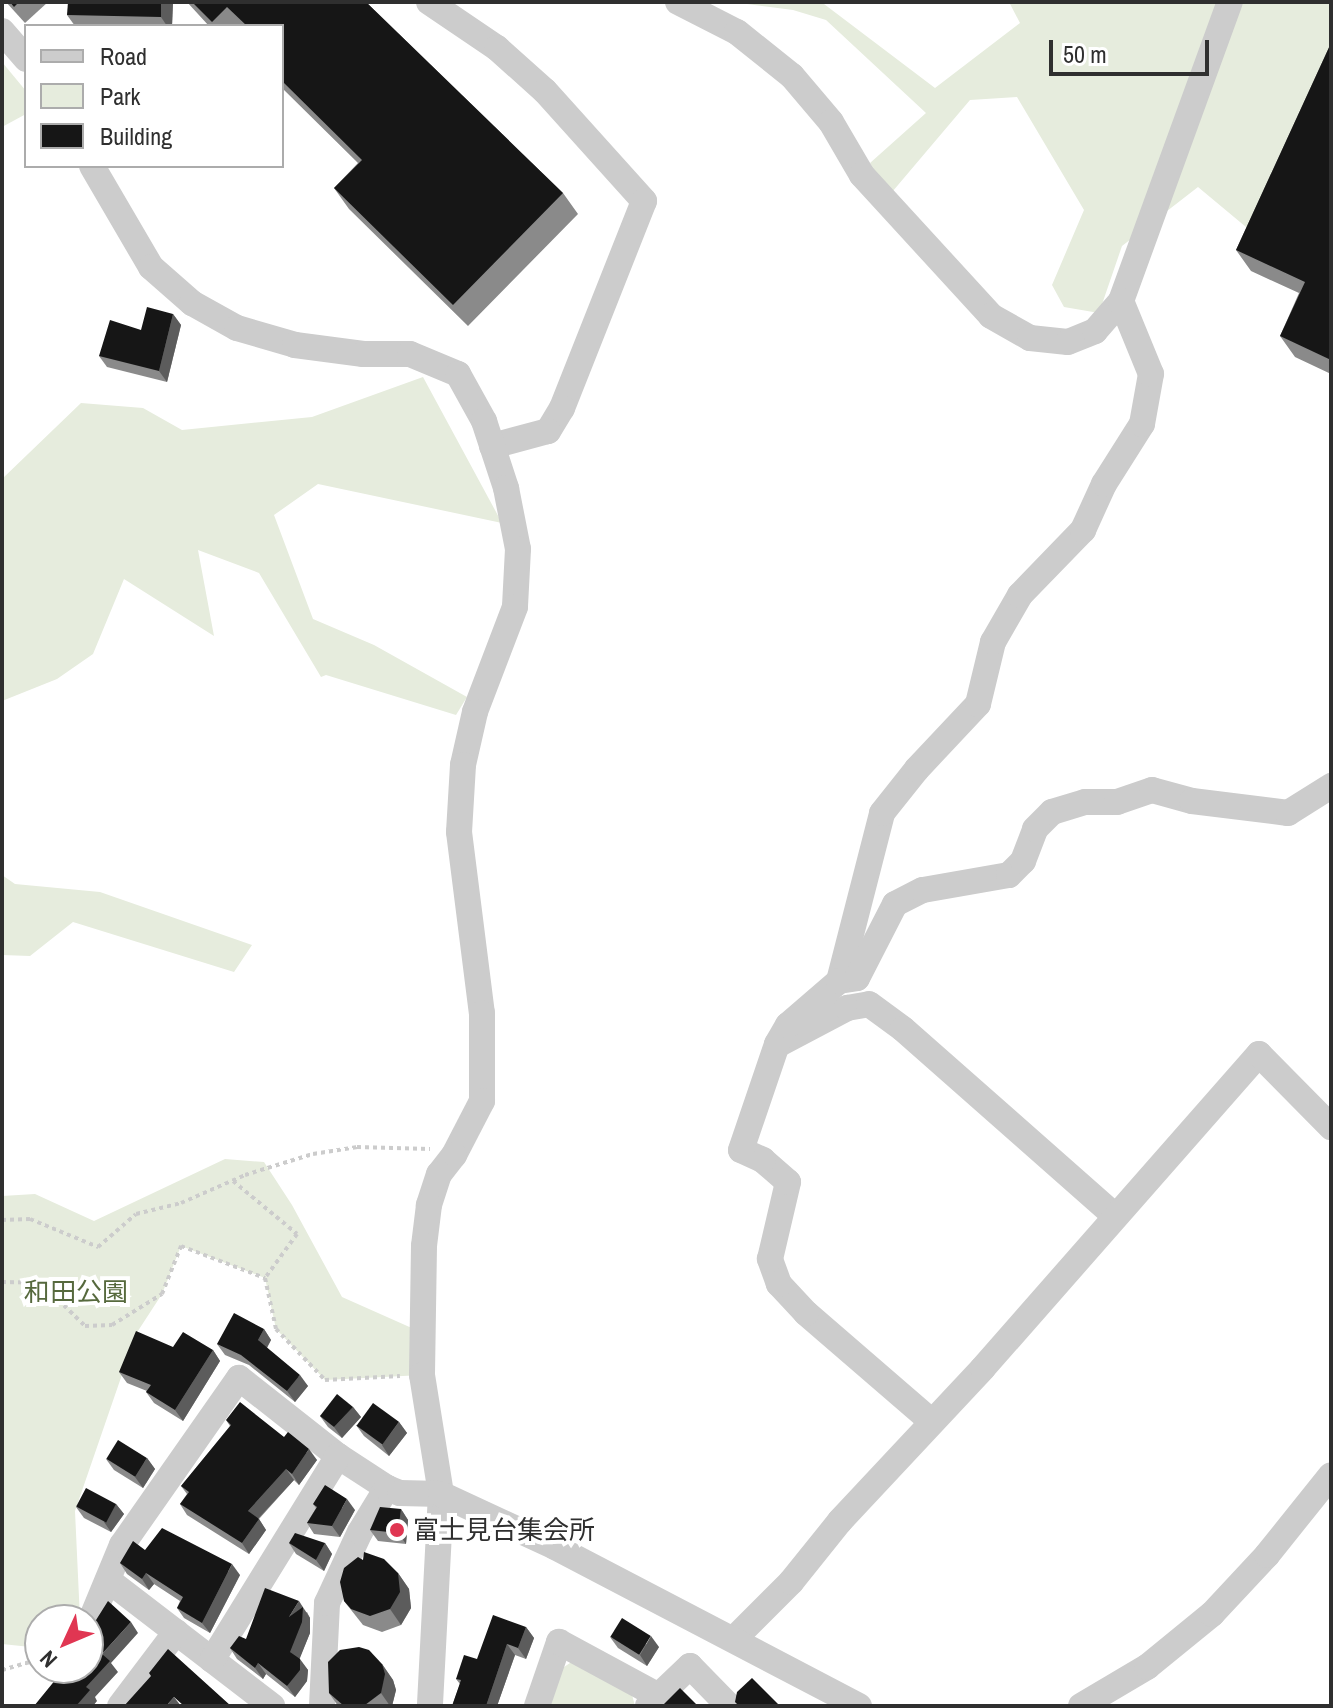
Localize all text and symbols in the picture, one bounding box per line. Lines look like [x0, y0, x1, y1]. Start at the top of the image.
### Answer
legend [24, 24, 284, 168]
scale bar [1053, 24, 1213, 74]
text: 50 m [1063, 38, 1107, 70]
text: Road [100, 40, 147, 72]
text: Park [100, 80, 140, 112]
text: Building [100, 120, 172, 152]
park label: 和田公園 [24, 1276, 128, 1308]
place label: 富士見台集会所 [413, 1514, 595, 1546]
marker: 富士見台集会所 [388, 1521, 406, 1539]
north arrow [24, 1604, 104, 1684]
text: N [33, 1644, 63, 1674]

